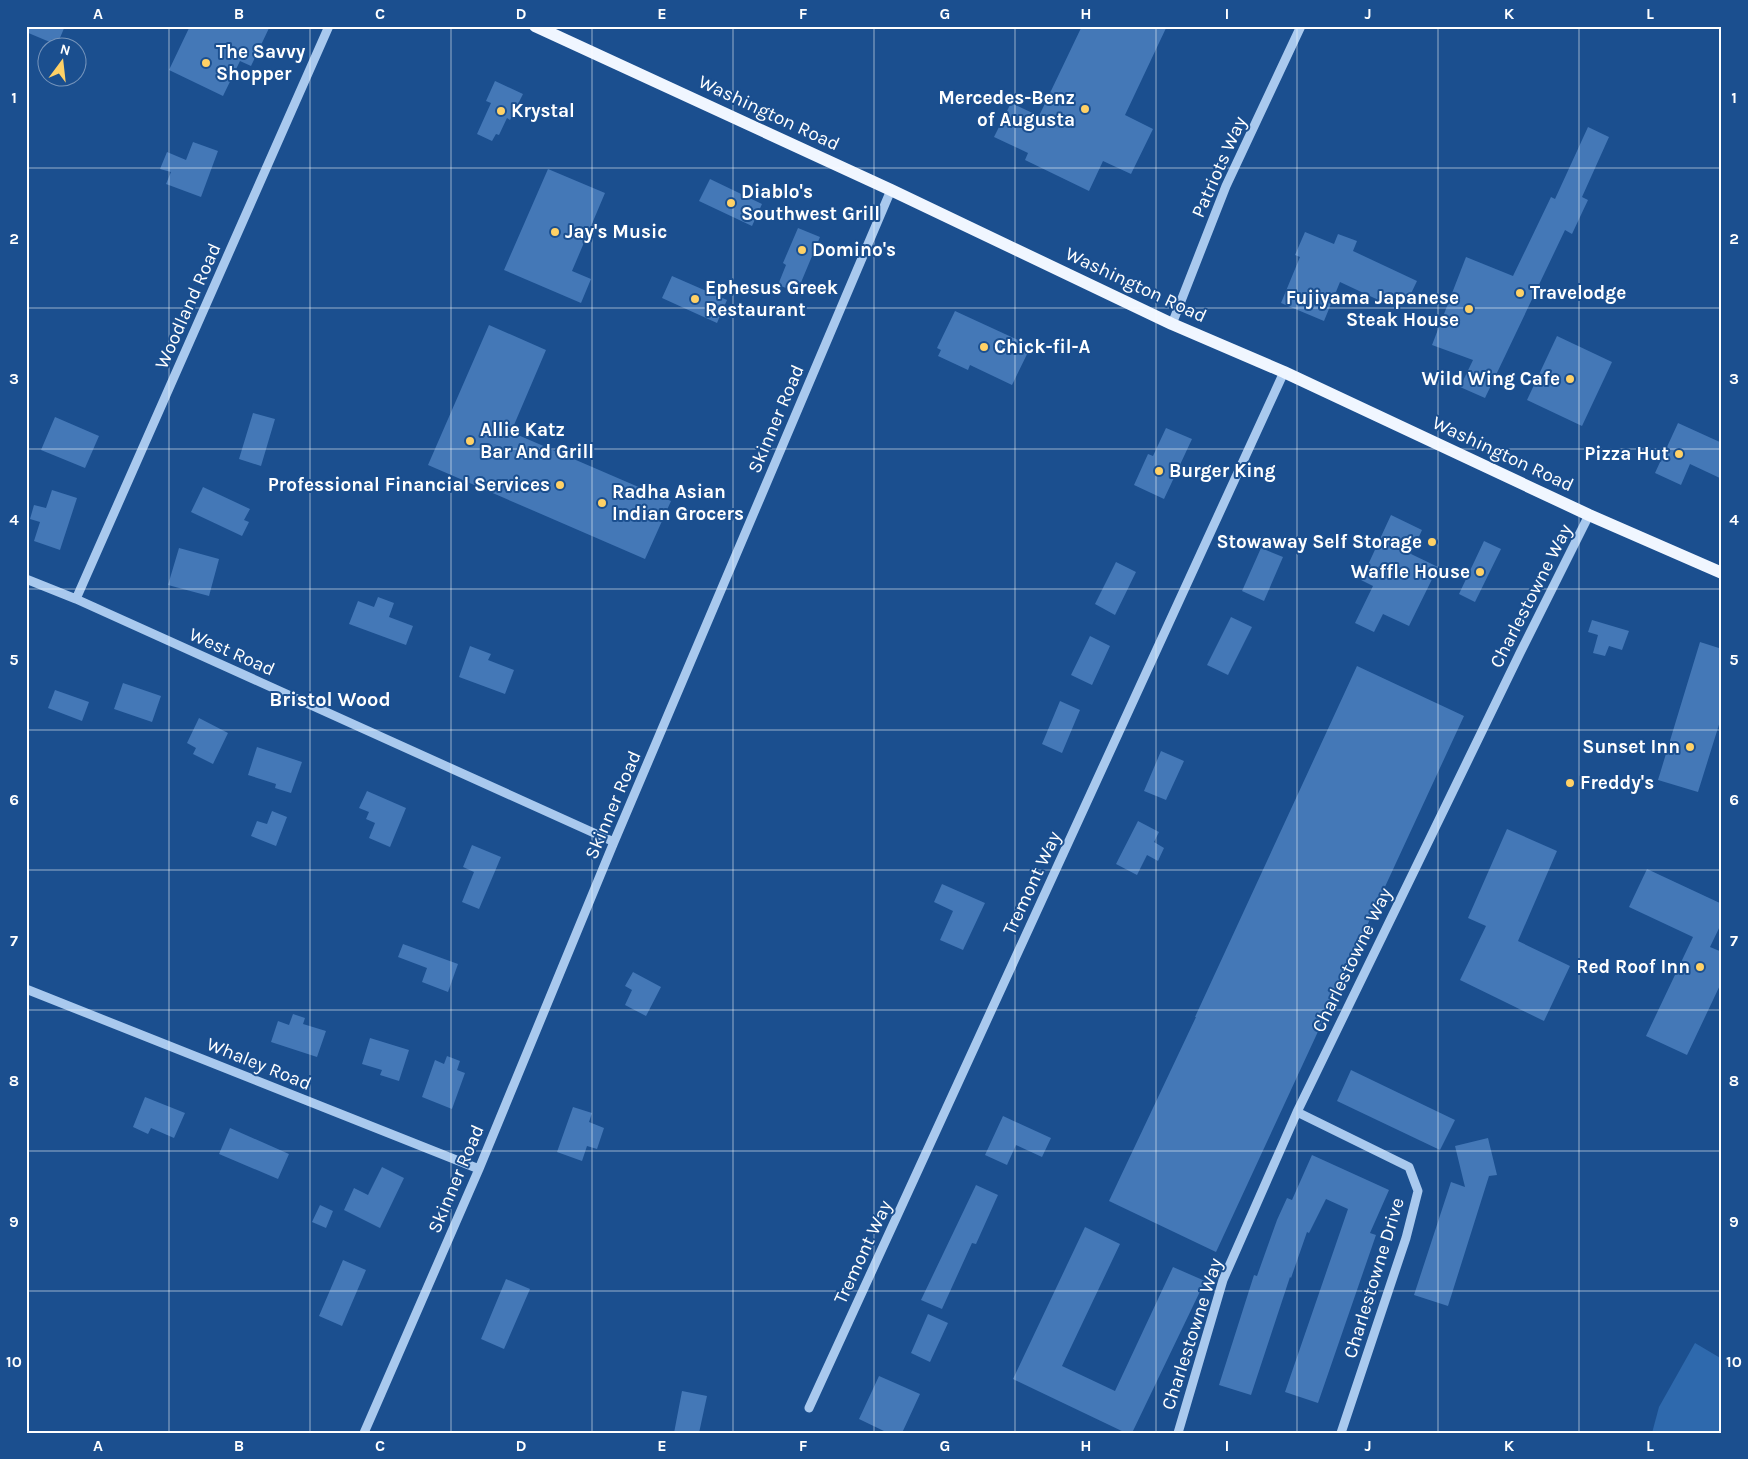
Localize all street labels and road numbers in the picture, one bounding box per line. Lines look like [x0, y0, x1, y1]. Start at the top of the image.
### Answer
street label: Washington Road [695, 71, 843, 155]
street label: Patriots Way [1187, 113, 1251, 221]
street label: Woodland Road [150, 240, 226, 372]
street label: Washington Road [1062, 243, 1210, 327]
street label: Skinner Road [743, 361, 809, 477]
street label: Washington Road [1429, 412, 1577, 496]
street label: Charlestowne Way [1485, 520, 1577, 671]
street label: West Road [186, 623, 278, 681]
street label: Skinner Road [580, 747, 646, 863]
street label: Tremont Way [998, 828, 1066, 938]
street label: Charlestowne Way [1307, 884, 1397, 1036]
street label: Whaley Road [203, 1033, 315, 1095]
street label: Skinner Road [423, 1121, 489, 1237]
street label: Charlestowne Drive [1339, 1195, 1409, 1361]
street label: Tremont Way [829, 1197, 897, 1307]
street label: Charlestowne Way [1157, 1255, 1227, 1413]

